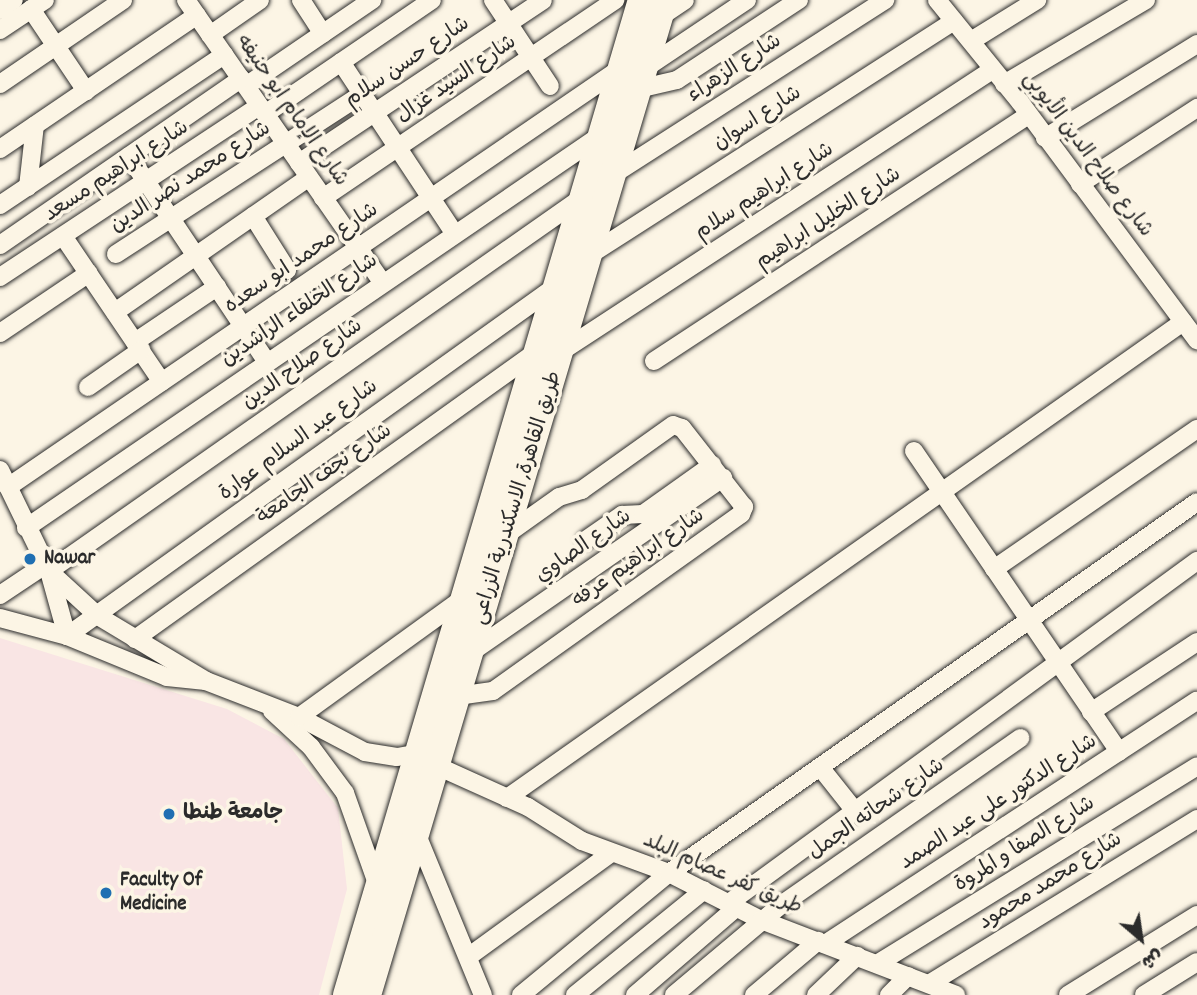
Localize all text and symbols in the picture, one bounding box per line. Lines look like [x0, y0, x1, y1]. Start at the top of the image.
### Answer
street label: شارع حسن سلام [341, 12, 475, 114]
street label: شارع الزهراء [683, 29, 787, 109]
street label: شارع الإمام ابو حنيفه [229, 30, 353, 192]
street label: شارع السيد غزال [392, 30, 522, 130]
street label: شارع صلاح الدين الأيوبي [1017, 67, 1157, 243]
street label: شارع اسوان [709, 81, 807, 157]
street label: شارع ابراهيم مسعد [40, 116, 194, 228]
street label: شارع محمد نصر الدين [106, 117, 276, 239]
street label: شارع ابراهيم سلام [691, 138, 839, 246]
street label: شارع الخليل ابراهيم [752, 163, 906, 275]
street label: شارع محمد ابو سعده [220, 198, 384, 320]
street label: شارع الخلفاء الراشدين [217, 249, 383, 373]
street label: شارع صلاح الدين [238, 314, 368, 416]
street label: طريق القاهرة, الاسكندرية الزراعى [467, 368, 569, 628]
street label: شارع عبد السلام عوارة [215, 375, 383, 507]
street label: شارع نجف الجامعة [253, 419, 397, 531]
street label: شارع ابراهيم عرفه [568, 504, 710, 614]
street label: شارع الصاوي [531, 505, 637, 589]
place label: Nawar [44, 546, 95, 572]
marker: Nawar [22, 551, 38, 567]
street label: شارع الدكتور على عبد الصمد [896, 730, 1102, 876]
street label: شارع شحاته الجمل [804, 754, 950, 866]
street label: شارع الصفا و المروة [950, 792, 1100, 898]
place label: جامعة طنطا [183, 801, 283, 827]
marker: جامعة طنطا [161, 806, 177, 822]
street label: شارع محمد محمود [975, 828, 1127, 936]
street label: طريق كفر عصام البلد [639, 829, 805, 921]
place label: Faculty Of Medicine [120, 868, 202, 918]
marker: Faculty Of Medicine [98, 885, 114, 901]
north arrow [1106, 904, 1176, 974]
text: ش [1136, 941, 1167, 975]

